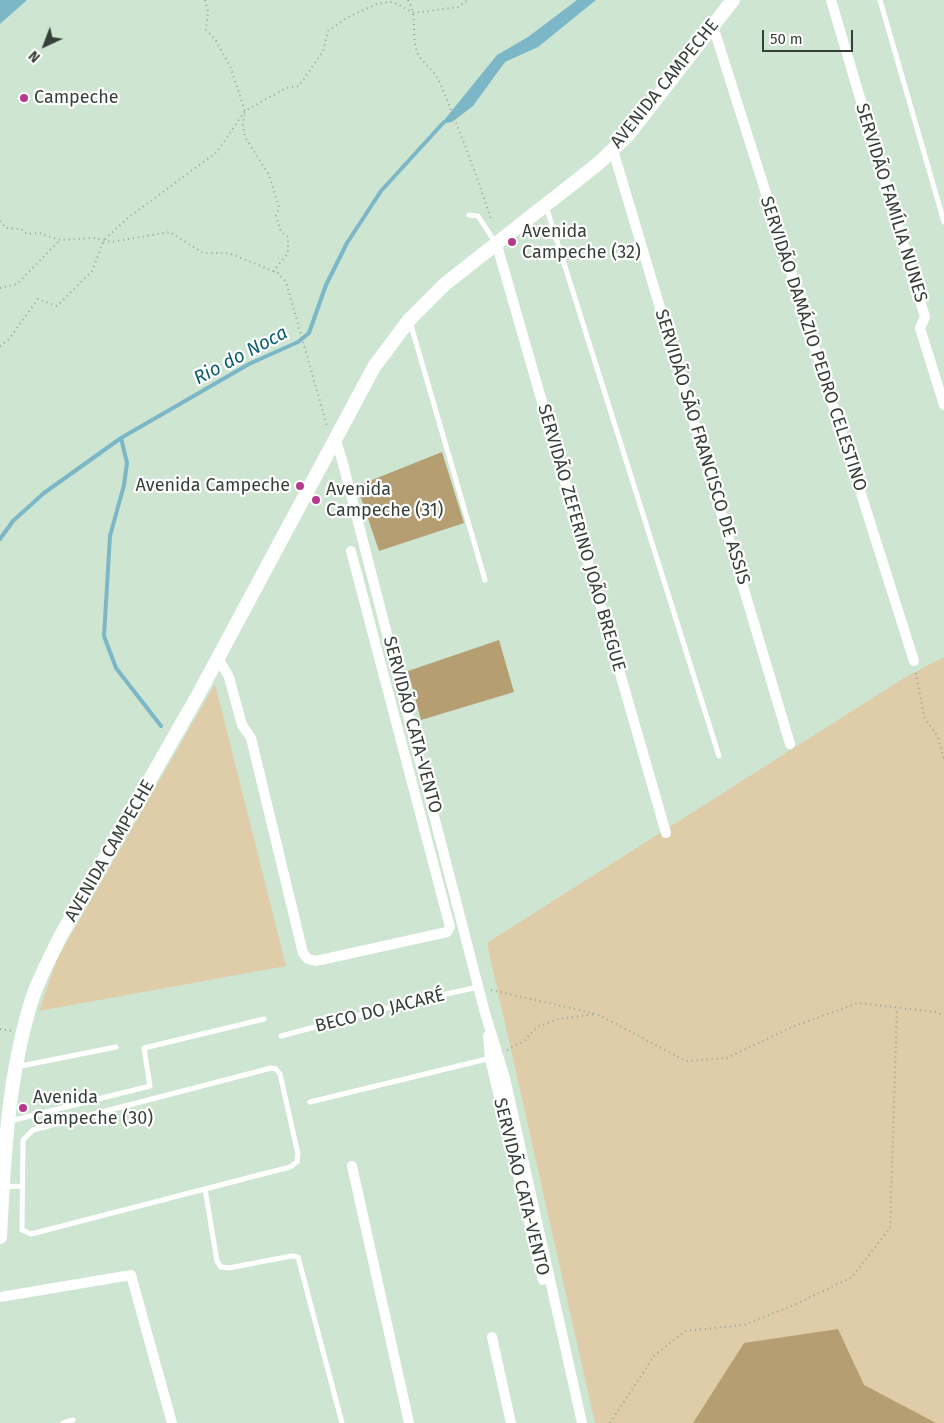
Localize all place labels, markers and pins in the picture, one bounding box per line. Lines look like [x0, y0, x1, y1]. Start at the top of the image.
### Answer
place label: Campeche [34, 87, 119, 109]
marker: Campeche [18, 92, 30, 104]
place label: Avenida Campeche (32) [522, 221, 641, 264]
marker: Avenida Campeche (32) [506, 236, 518, 248]
place label: Avenida Campeche [136, 475, 290, 497]
place label: Avenida Campeche (31) [326, 479, 443, 522]
marker: Avenida Campeche [294, 480, 306, 492]
marker: Avenida Campeche (31) [310, 494, 322, 506]
place label: Avenida Campeche (30) [33, 1087, 153, 1130]
marker: Avenida Campeche (30) [17, 1102, 29, 1114]

